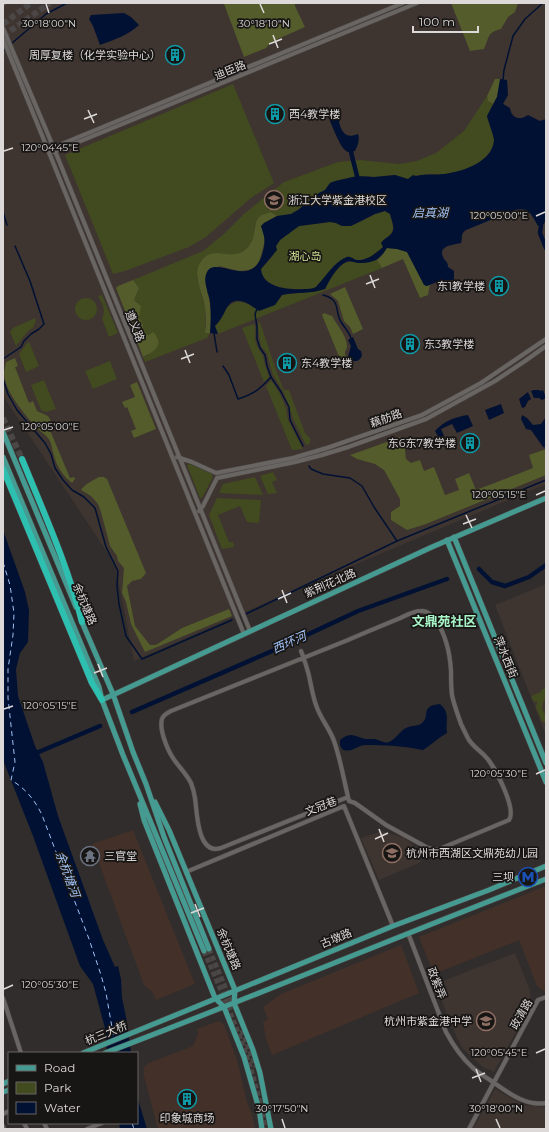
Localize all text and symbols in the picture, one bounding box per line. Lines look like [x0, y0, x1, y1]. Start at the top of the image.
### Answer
scale bar [413, 8, 478, 34]
text: 100 m [419, 14, 455, 29]
text: 30°18'00"N [22, 17, 76, 30]
text: 30°18'10"N [238, 17, 290, 30]
building icon: 周厚复楼（化学实验中心） [164, 44, 186, 66]
place label: 周厚复楼（化学实验中心） [29, 48, 161, 62]
street label: 迪臣路 [212, 57, 248, 83]
building icon: 西4教学楼 [264, 103, 286, 125]
place label: 西4教学楼 [289, 107, 340, 121]
text: 120°04'45"E [21, 141, 79, 154]
school or university icon: 浙江大学紫金港校区 [263, 189, 285, 211]
place label: 浙江大学紫金港校区 [288, 193, 387, 207]
water label: 启真湖 [412, 205, 450, 220]
text: 120°05'00"E [470, 209, 528, 222]
park label: 湖心岛 [289, 249, 322, 263]
building icon: 东1教学楼 [488, 275, 510, 297]
place label: 东1教学楼 [437, 279, 485, 293]
street label: 遵义路 [122, 308, 148, 344]
building icon: 东3教学楼 [399, 333, 421, 355]
place label: 东3教学楼 [424, 337, 474, 351]
building icon: 东4教学楼 [276, 352, 298, 374]
place label: 东4教学楼 [301, 356, 352, 370]
street label: 藕舫路 [368, 406, 404, 430]
text: 120°05'00"E [21, 420, 79, 433]
building icon: 东6东7教学楼 [459, 432, 481, 454]
place label: 东6东7教学楼 [388, 436, 456, 450]
text: 120°05'15"E [472, 488, 527, 501]
street label: 紫荆花北路 [302, 565, 358, 601]
street label: 余杭塘路 [70, 581, 100, 627]
district label: 文鼎苑社区 [411, 613, 477, 629]
water label: 西环河 [269, 627, 310, 656]
street label: 萍水西街 [491, 634, 521, 680]
text: 120°05'15"E [23, 699, 78, 712]
text: 120°05'30"E [470, 767, 528, 780]
street label: 文冠巷 [303, 794, 339, 818]
school or university icon: 杭州市西湖区文鼎苑幼儿园 [381, 842, 403, 864]
temple icon: 三官堂 [79, 845, 101, 867]
place label: 杭州市西湖区文鼎苑幼儿园 [406, 846, 538, 860]
water label: 余杭塘河 [53, 849, 84, 901]
place label: 三官堂 [104, 849, 137, 863]
metro station icon: 三坝 [517, 866, 539, 888]
place label: 三坝 [492, 870, 514, 884]
street label: 古墩路 [318, 925, 354, 951]
street label: 余杭塘路 [214, 926, 244, 972]
street label: 政紫弄 [425, 965, 449, 1001]
text: 120°05'30"E [21, 978, 79, 991]
street label: 政清路 [507, 996, 535, 1032]
school or university icon: 杭州市紫金港中学 [475, 1010, 497, 1032]
place label: 杭州市紫金港中学 [384, 1014, 472, 1028]
street label: 杭三大桥 [83, 1018, 129, 1048]
text: 120°05'45"E [471, 1046, 528, 1059]
legend [8, 1052, 138, 1124]
text: Road [44, 1060, 75, 1075]
text: Park [44, 1080, 72, 1095]
building icon: 印象城商场 [176, 1088, 198, 1110]
text: Water [44, 1100, 81, 1115]
text: 30°17'50"N [255, 1102, 309, 1115]
text: 30°18'00"N [469, 1102, 523, 1115]
place label: 印象城商场 [160, 1111, 215, 1125]

